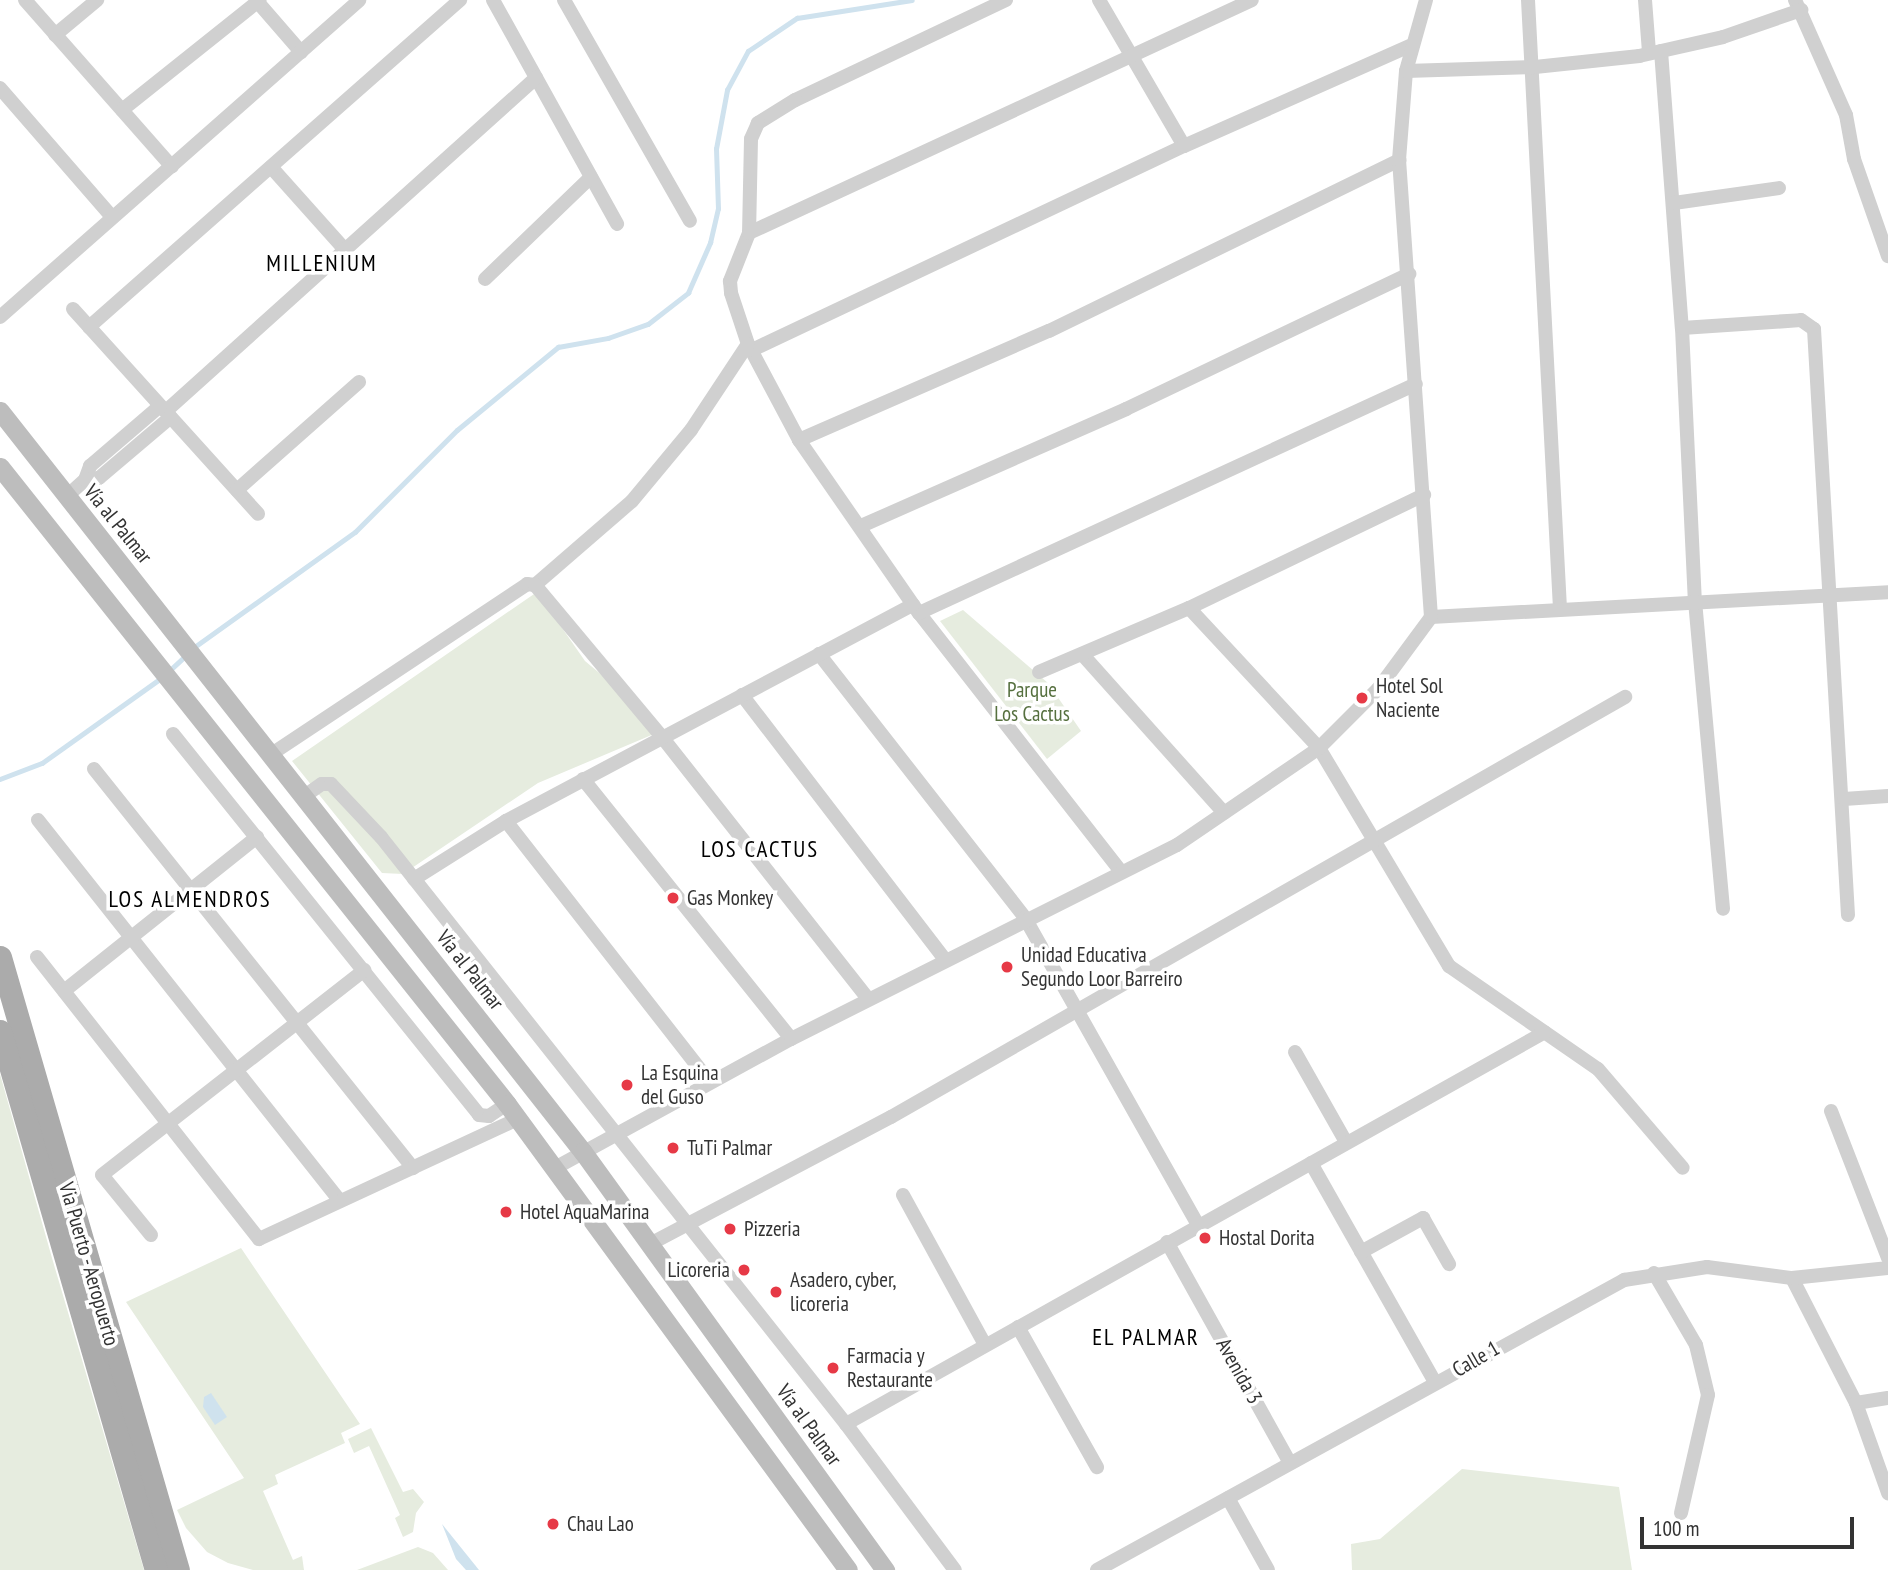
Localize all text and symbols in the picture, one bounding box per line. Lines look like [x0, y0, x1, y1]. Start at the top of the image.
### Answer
district label: MILLENIUM [267, 249, 377, 277]
street label: Vía al Palmar [79, 479, 157, 569]
place label: Hotel Sol Naciente [1376, 673, 1443, 723]
park label: Parque Los Cactus [994, 677, 1070, 727]
marker: Hotel Sol Naciente [1354, 690, 1370, 706]
district label: LOS CACTUS [702, 835, 818, 863]
district label: LOS ALMENDROS [110, 885, 270, 913]
place label: Gas Monkey [687, 885, 773, 911]
marker: Gas Monkey [665, 890, 681, 906]
street label: Vía al Palmar [431, 925, 509, 1015]
place label: Unidad Educativa Segundo Loor Barreiro [1021, 942, 1183, 992]
marker: Unidad Educativa Segundo Loor Barreiro [999, 959, 1015, 975]
place label: La Esquina del Guso [641, 1060, 719, 1110]
marker: La Esquina del Guso [619, 1077, 635, 1093]
place label: TuTi Palmar [687, 1135, 772, 1161]
marker: TuTi Palmar [665, 1140, 681, 1156]
street label: Via Puerto - Aeropuerto [53, 1178, 125, 1350]
place label: Hotel AquaMarina [520, 1199, 650, 1225]
marker: Hotel AquaMarina [498, 1204, 514, 1220]
place label: Pizzeria [744, 1216, 800, 1242]
marker: Pizzeria [722, 1221, 738, 1237]
place label: Hostal Dorita [1219, 1225, 1315, 1251]
marker: Hostal Dorita [1197, 1230, 1213, 1246]
place label: Licoreria [667, 1257, 730, 1283]
marker: Licoreria [736, 1262, 752, 1278]
place label: Asadero, cyber, licoreria [790, 1267, 898, 1317]
marker: Asadero, cyber, licoreria [768, 1284, 784, 1300]
district label: EL PALMAR [1093, 1323, 1199, 1351]
street label: Avenida 3 [1211, 1334, 1267, 1408]
street label: Calle 1 [1448, 1336, 1504, 1382]
place label: Farmacia y Restaurante [847, 1343, 933, 1393]
marker: Farmacia y Restaurante [825, 1360, 841, 1376]
street label: Vía al Palmar [771, 1380, 847, 1470]
scale bar [1643, 1504, 1856, 1548]
place label: Chau Lao [567, 1511, 634, 1537]
text: 100 m [1653, 1515, 1699, 1542]
marker: Chau Lao [545, 1516, 561, 1532]

